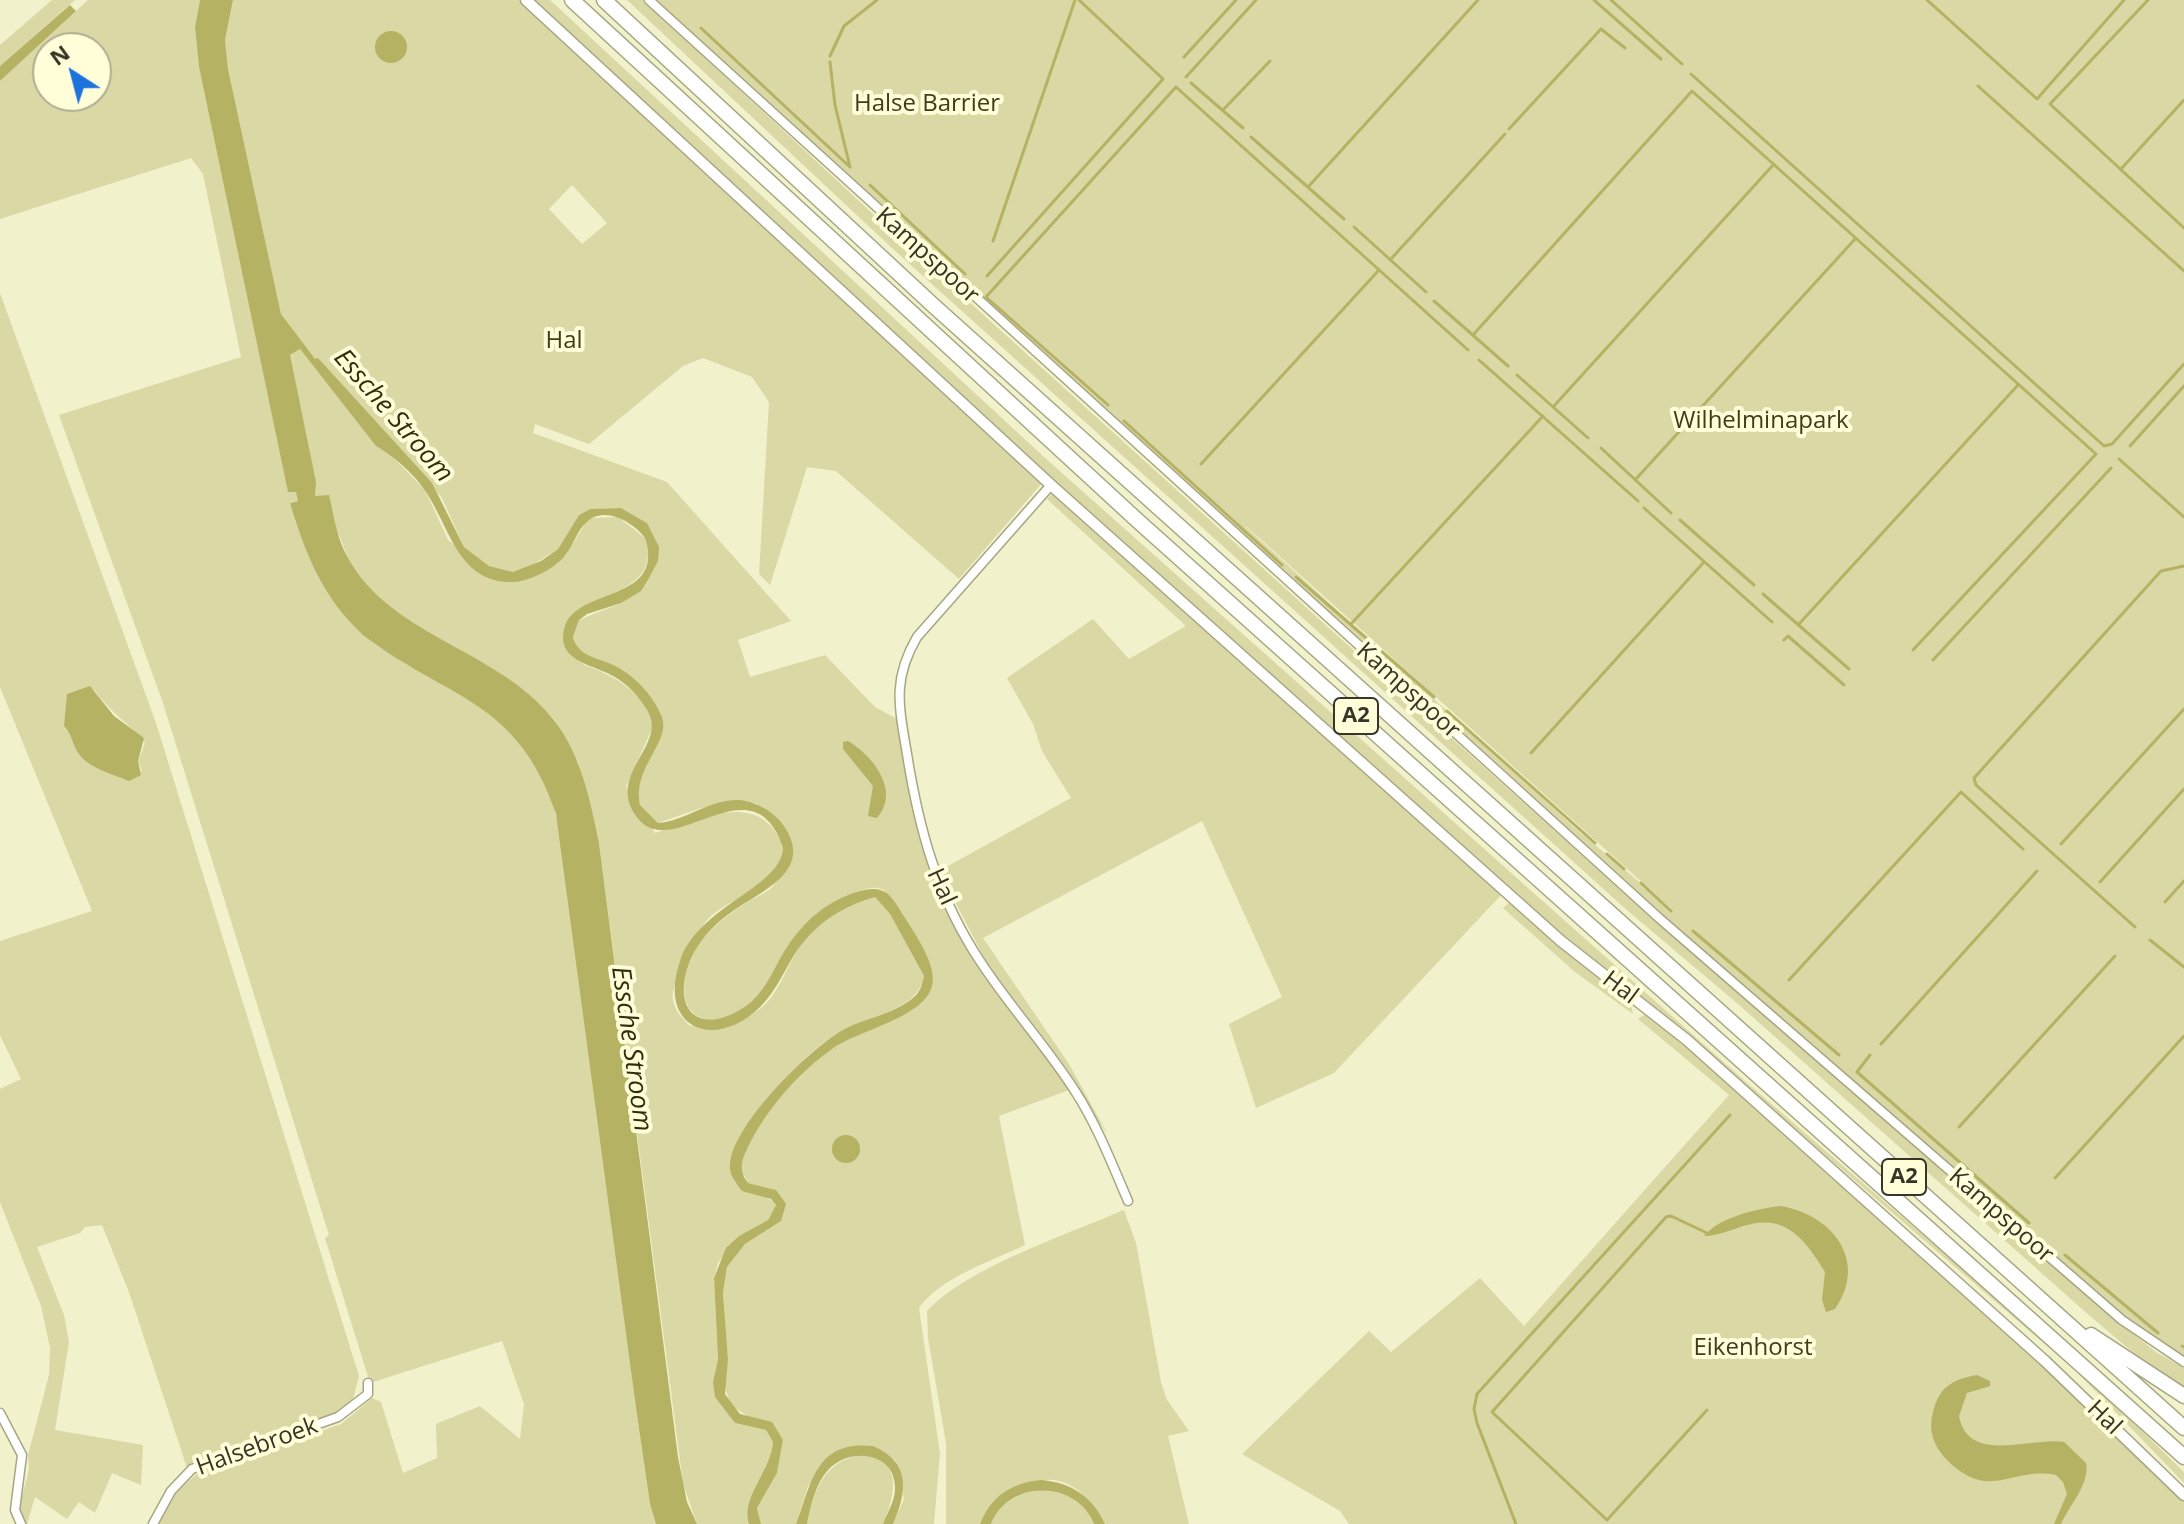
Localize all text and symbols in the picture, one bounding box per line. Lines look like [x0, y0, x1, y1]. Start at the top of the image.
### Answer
north arrow [32, 32, 112, 112]
text: N [43, 37, 75, 72]
park label: Halse Barrier [854, 90, 1000, 118]
street label: Kampspoor [869, 202, 985, 310]
park label: Hal [545, 327, 583, 355]
water label: Essche Stroom [327, 343, 459, 489]
park label: Wilhelminapark [1673, 407, 1849, 435]
street label: Kampspoor [1350, 637, 1466, 745]
road number: A2 [1334, 698, 1378, 734]
street label: Hal [920, 864, 962, 910]
water label: Essche Stroom [604, 965, 658, 1133]
street label: Hal [1597, 965, 1643, 1011]
road number: A2 [1882, 1159, 1926, 1195]
street label: Kampspoor [1943, 1163, 2059, 1269]
park label: Eikenhorst [1693, 1334, 1813, 1362]
street label: Hal [2081, 1395, 2127, 1441]
street label: Halsebroek [192, 1412, 322, 1482]

